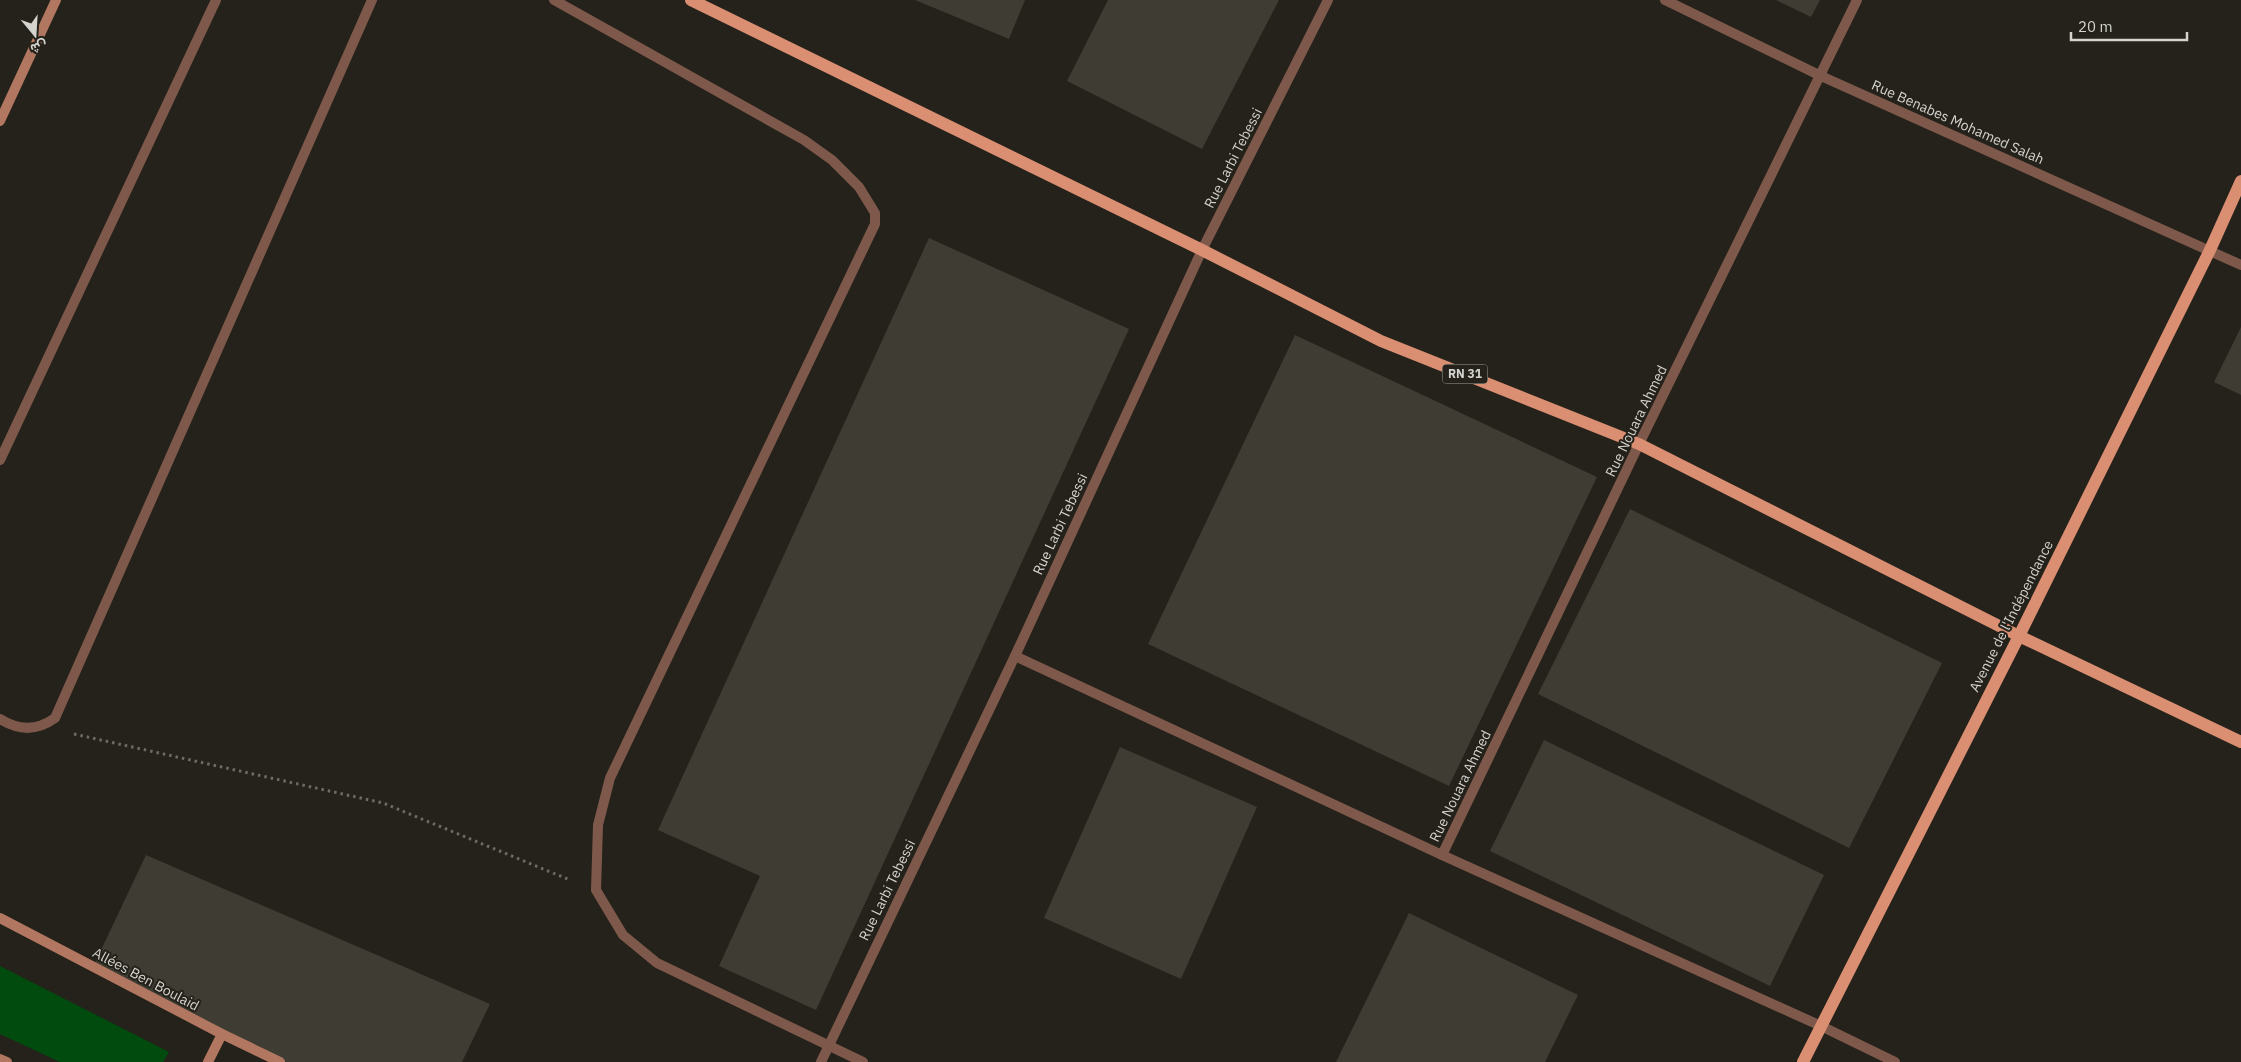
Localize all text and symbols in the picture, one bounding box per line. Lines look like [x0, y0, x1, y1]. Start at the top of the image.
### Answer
north arrow [10, 10, 60, 60]
scale bar [2071, 10, 2187, 42]
text: 20 m [2078, 17, 2113, 36]
text: ش [28, 36, 50, 59]
street label: Rue Benabes Mohamed Salah [1869, 76, 2047, 168]
street label: Rue Larbi Tebessi [1200, 105, 1266, 211]
street label: Rue Nouara Ahmed [1601, 362, 1671, 480]
road number: RN 31 [1442, 364, 1488, 384]
street label: Rue Larbi Tebessi [1029, 470, 1091, 578]
street label: Avenue de l'Indépendance [1965, 537, 2057, 695]
street label: Rue Nouara Ahmed [1425, 727, 1495, 845]
street label: Rue Larbi Tebessi [855, 837, 919, 943]
street label: Allées Ben Boulaid [90, 943, 202, 1015]

